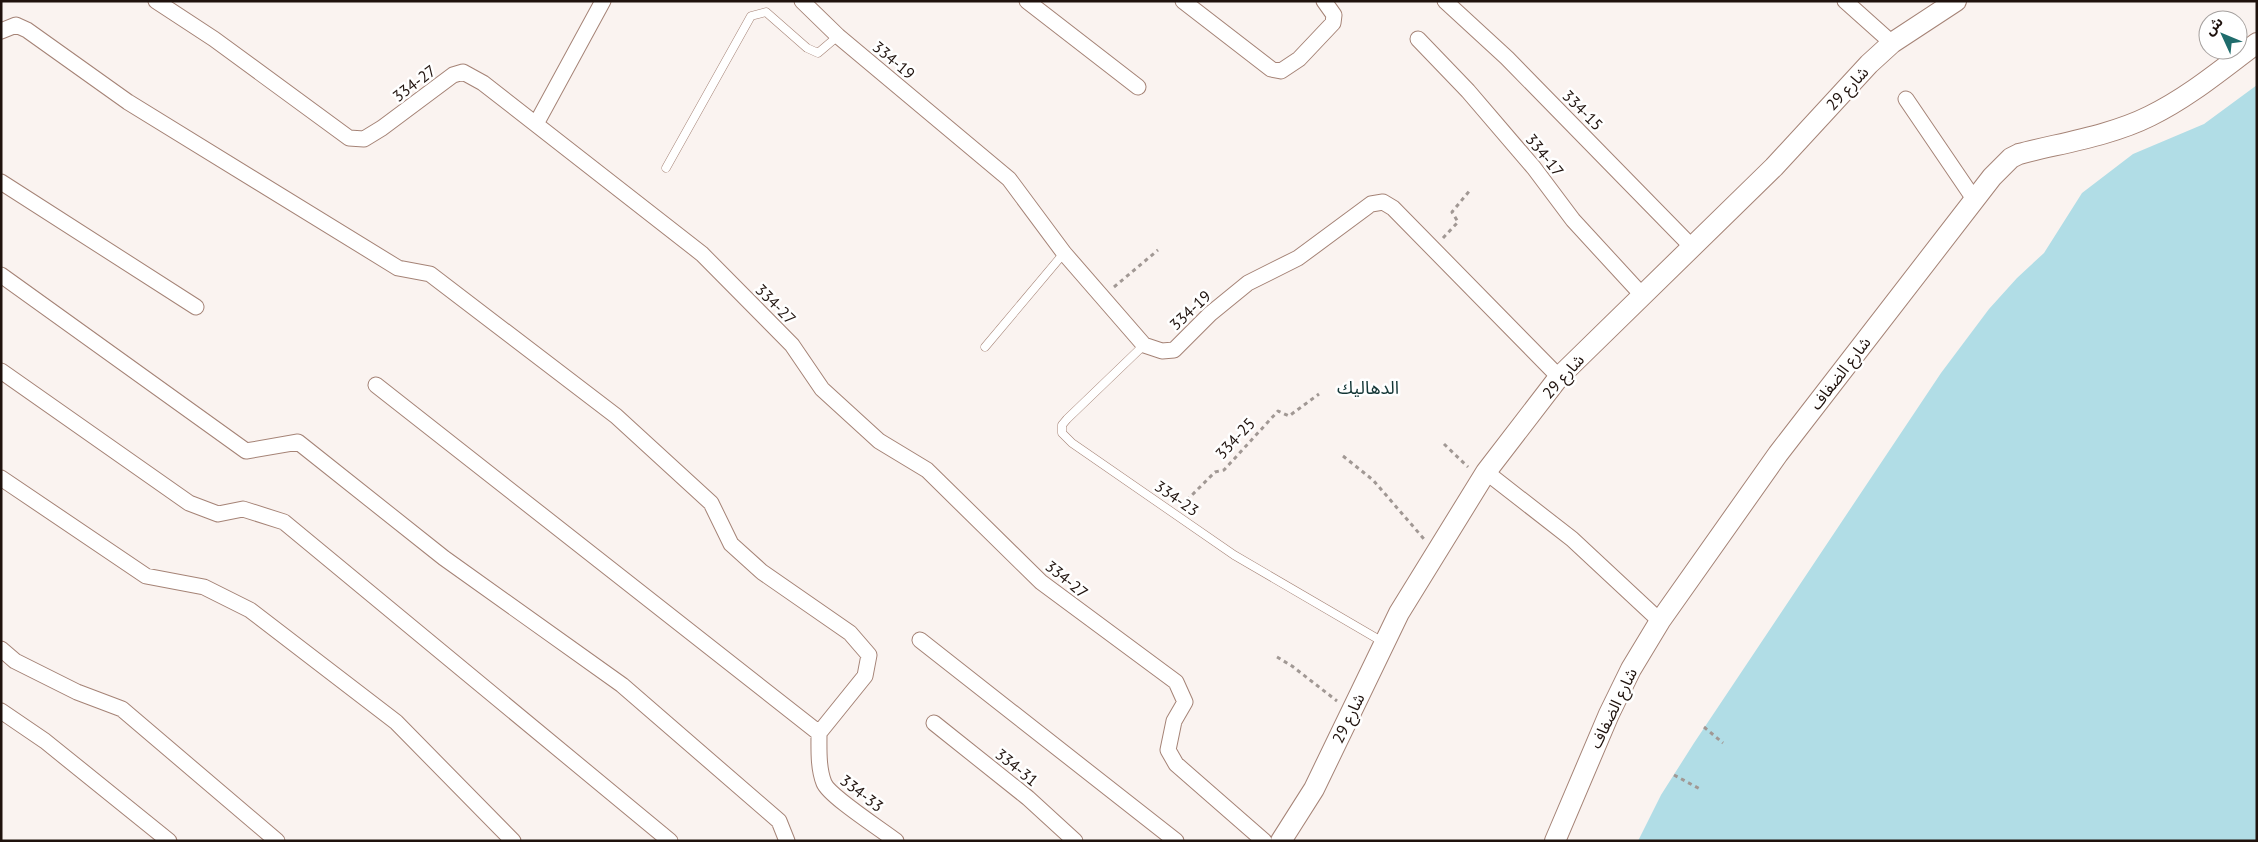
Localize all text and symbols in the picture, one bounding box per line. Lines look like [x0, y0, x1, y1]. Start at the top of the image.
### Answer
north arrow [2198, 10, 2248, 60]
text: ش [2201, 13, 2227, 39]
street label: 334-19 [869, 36, 919, 84]
street label: 334-27 [388, 60, 440, 106]
street label: شارع 29 [1822, 62, 1875, 116]
street label: 334-15 [1558, 85, 1608, 135]
street label: 334-17 [1522, 130, 1568, 180]
street label: 334-27 [751, 279, 801, 329]
street label: 334-19 [1165, 286, 1215, 334]
street label: شارع الضفاف [1805, 333, 1877, 415]
street label: شارع 29 [1538, 350, 1590, 404]
district label: الدهاليك [1337, 376, 1399, 399]
street label: 334-25 [1211, 413, 1259, 463]
street label: 334-23 [1151, 476, 1203, 520]
street label: 334-27 [1042, 556, 1092, 602]
street label: شارع الضفاف [1585, 665, 1644, 753]
street label: شارع 29 [1327, 690, 1371, 747]
street label: 334-31 [992, 744, 1042, 790]
street label: 334-33 [836, 770, 888, 816]

